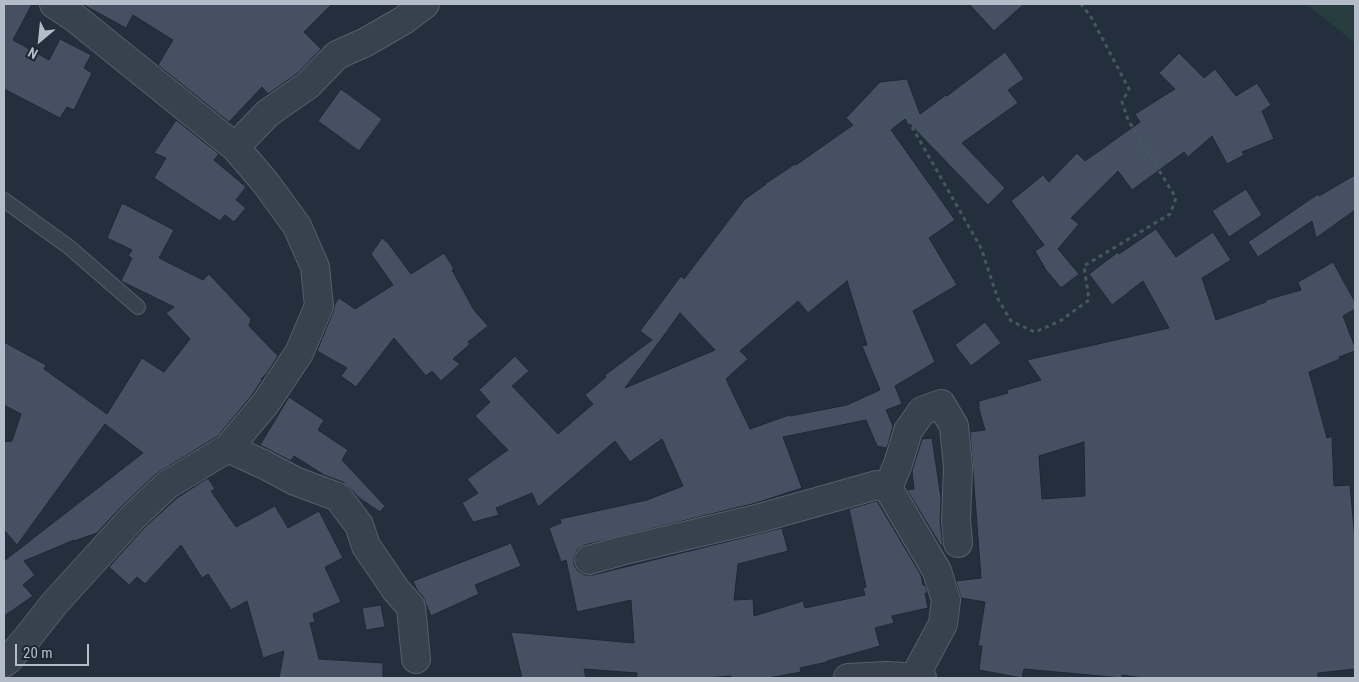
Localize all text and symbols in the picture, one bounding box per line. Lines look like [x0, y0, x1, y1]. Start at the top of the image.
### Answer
north arrow [15, 15, 65, 65]
text: N [25, 44, 41, 62]
scale bar [18, 634, 91, 666]
text: 20 m [23, 644, 53, 662]

